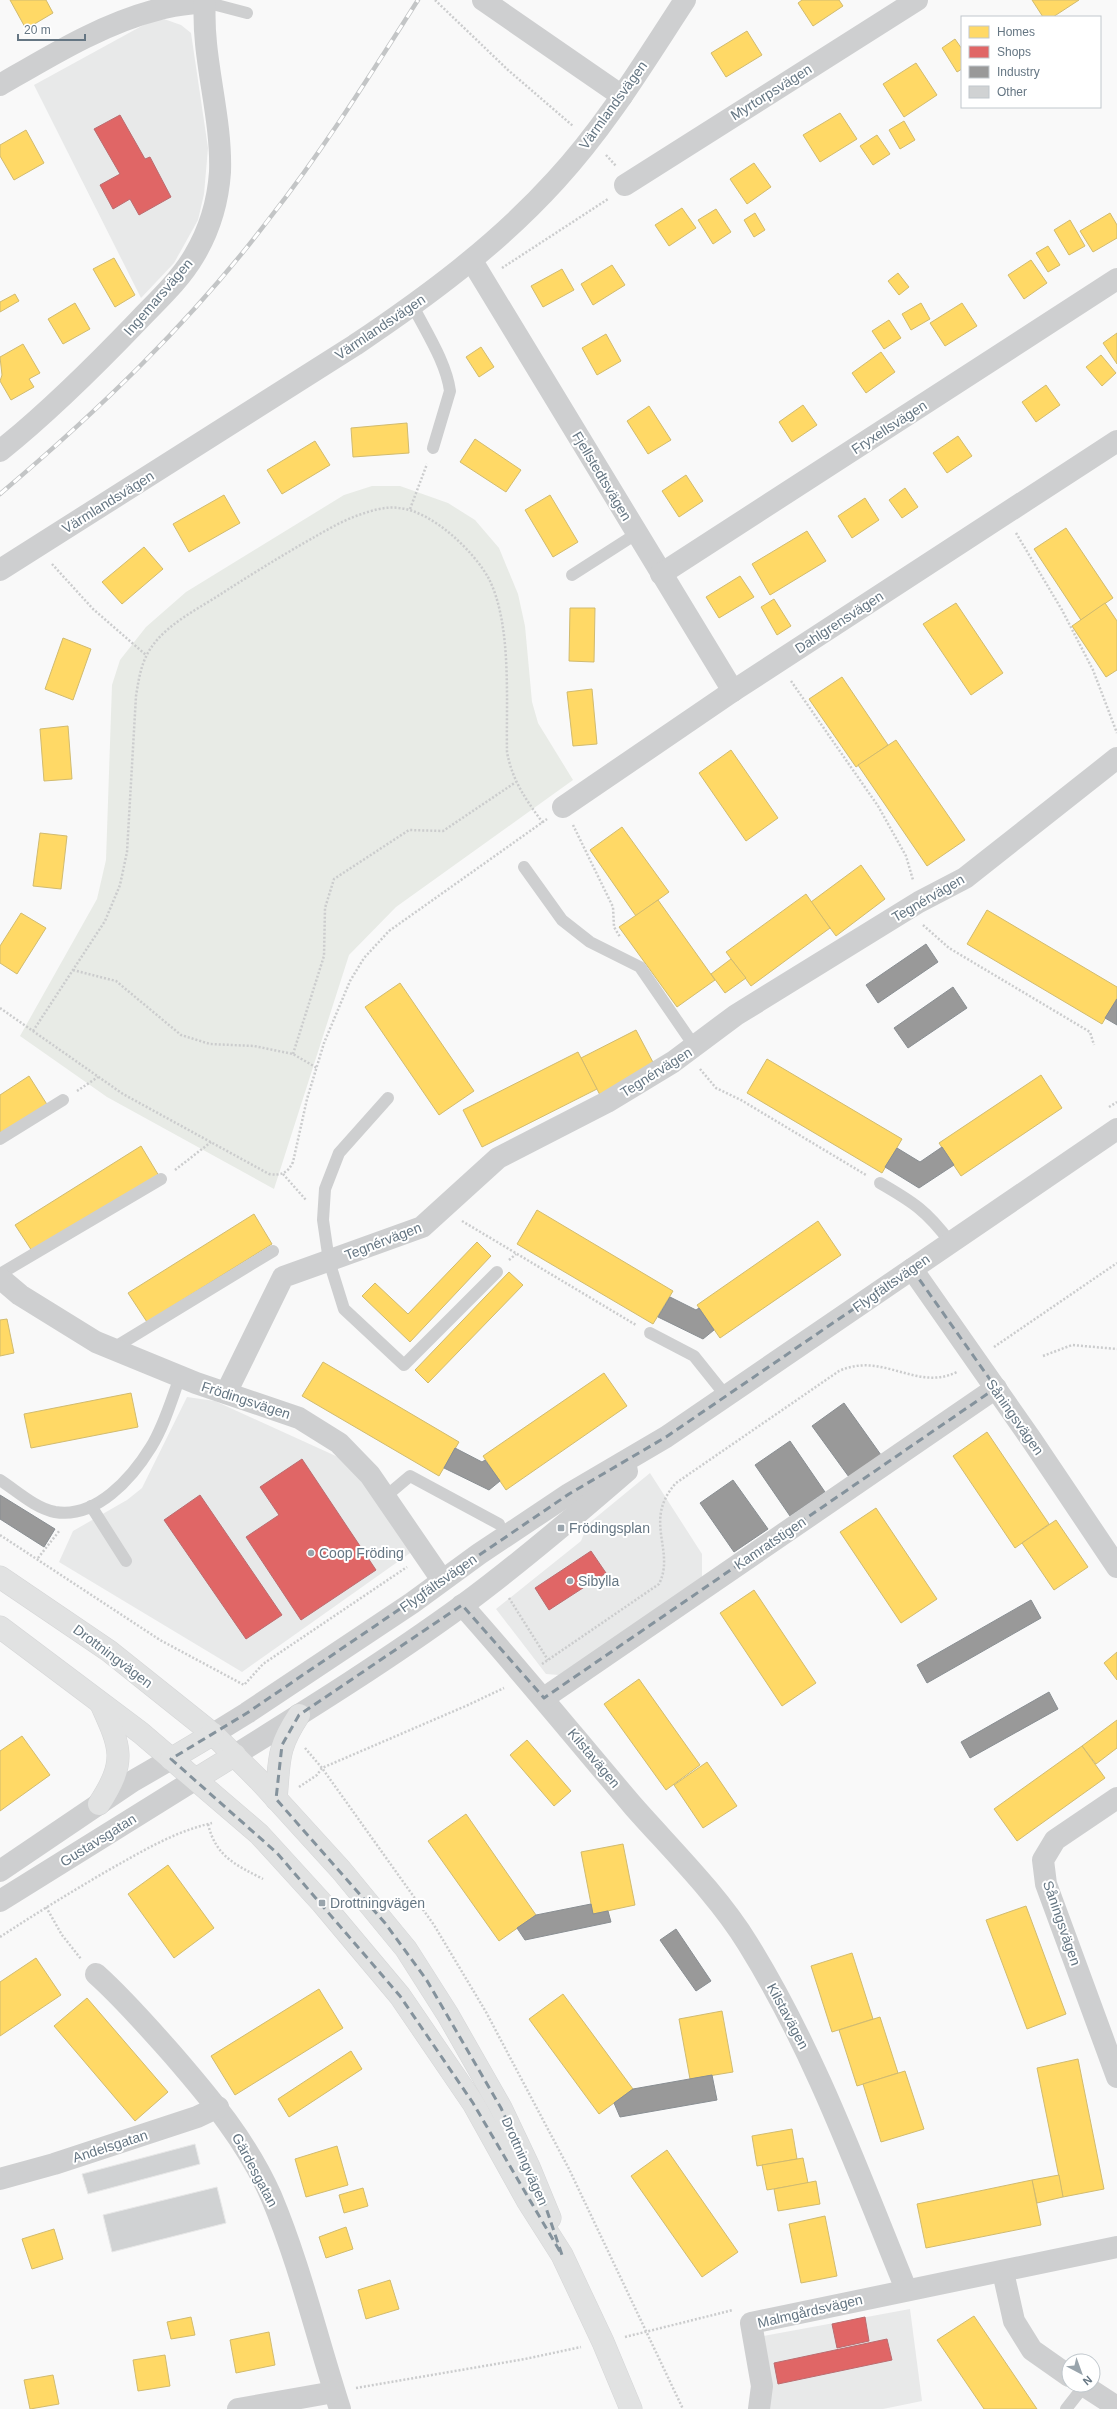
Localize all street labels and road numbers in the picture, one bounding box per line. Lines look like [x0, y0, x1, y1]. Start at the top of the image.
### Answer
street label: Värmlandsvägen [576, 58, 650, 152]
street label: Myrtorpsvägen [727, 61, 815, 123]
street label: Ingemarsvägen [120, 255, 196, 339]
street label: Värmlandsvägen [332, 291, 428, 363]
street label: Fryxellsvägen [848, 397, 930, 457]
street label: Fjellstedtsvägen [569, 429, 635, 523]
street label: Värmlandsvägen [59, 467, 157, 537]
street label: Dahlgrensvägen [792, 588, 886, 656]
street label: Tegnérvägen [889, 871, 967, 925]
street label: Tegnérvägen [617, 1044, 695, 1100]
street label: Tegnérvägen [342, 1219, 424, 1263]
street label: Flygfältsvägen [849, 1251, 933, 1315]
street label: Såningsvägen [983, 1376, 1047, 1458]
street label: Frödingsvägen [199, 1378, 293, 1422]
street label: Kamratstigen [731, 1513, 809, 1573]
street label: Flygfältsvägen [396, 1551, 480, 1615]
street label: Drottningvägen [70, 1621, 156, 1691]
street label: Kilstavägen [565, 1725, 623, 1791]
street label: Gustavsgatan [57, 1810, 139, 1870]
street label: Såningsvägen [1040, 1878, 1084, 1968]
street label: Kilstavägen [764, 1980, 812, 2052]
street label: Drottningvägen [498, 2114, 552, 2208]
street label: Andelsgatan [71, 2126, 149, 2166]
street label: Gärdesgatan [229, 2131, 281, 2209]
street label: Malmgårdsvägen [756, 2291, 864, 2331]

